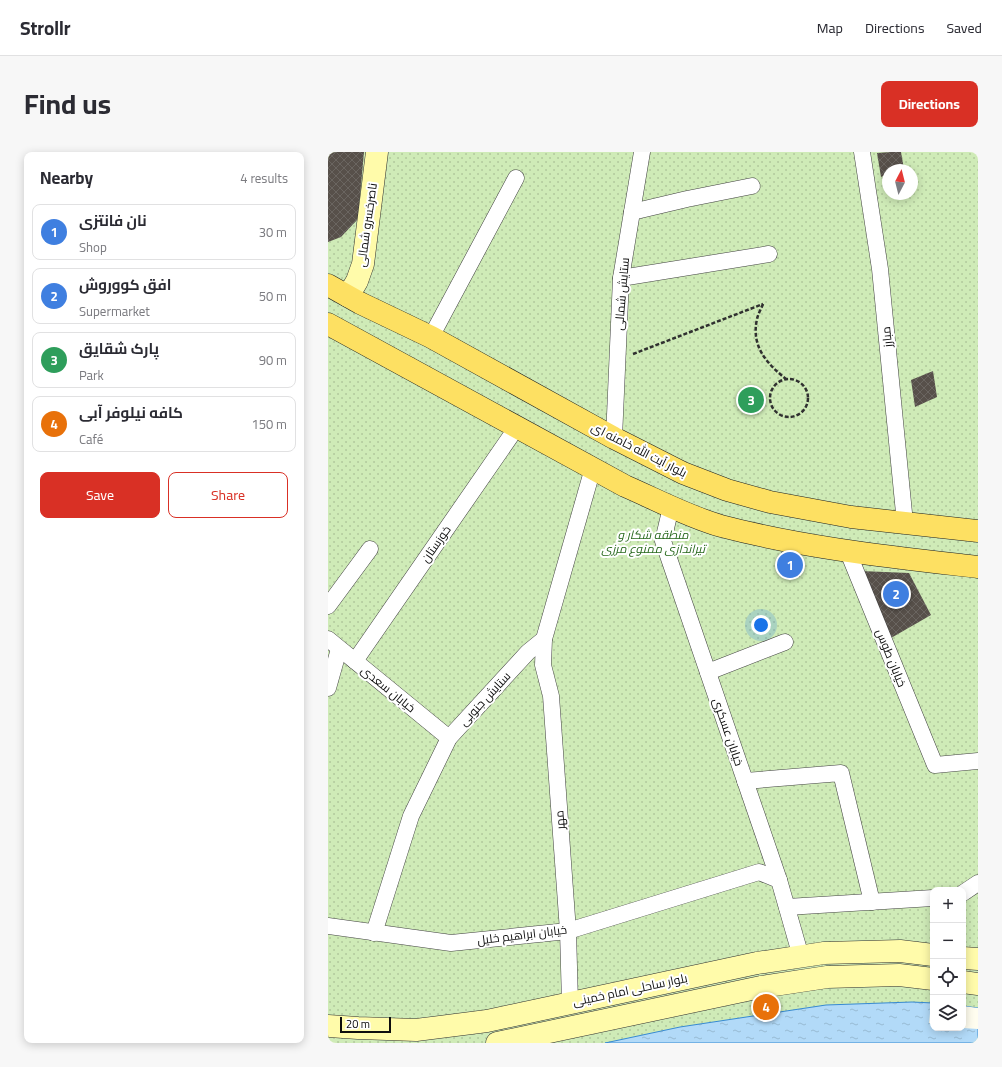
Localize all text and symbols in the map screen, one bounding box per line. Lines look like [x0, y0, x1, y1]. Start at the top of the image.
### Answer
text: Strollr [20, 10, 70, 46]
text: Map [817, 15, 843, 41]
text: Directions [865, 15, 924, 41]
text: Saved [946, 15, 982, 41]
text: Find us [24, 78, 111, 130]
button: Directions [881, 81, 978, 127]
text: Nearby [40, 162, 93, 194]
north arrow [882, 164, 918, 200]
text: 4 results [240, 166, 288, 190]
street label: ناصرخسرو شمالی [349, 181, 384, 269]
text: نان فانتزی [79, 206, 147, 235]
text: 1 [50, 220, 58, 244]
text: 30 m [259, 220, 287, 244]
text: Shop [79, 235, 107, 259]
street label: ستایش شمالی [607, 256, 636, 331]
text: افق کووروش [79, 270, 171, 299]
text: 2 [50, 284, 58, 308]
text: 50 m [259, 284, 287, 308]
text: Supermarket [79, 299, 150, 323]
street label: مبارز [874, 325, 899, 350]
text: پارک شقایق [79, 334, 159, 363]
text: 3 [50, 348, 58, 372]
text: 90 m [259, 348, 287, 372]
text: Park [79, 363, 104, 387]
pin: 3 [738, 385, 764, 415]
text: کافه نیلوفر آبی [79, 398, 183, 427]
text: 4 [50, 412, 58, 436]
text: 150 m [251, 412, 287, 436]
street label: بلوار آیت الله خامنه ای [587, 415, 691, 484]
text: Café [79, 427, 103, 451]
button: Save [40, 472, 160, 518]
button: Share [168, 472, 288, 518]
street label: خوزستان [414, 520, 457, 567]
park label: منطقه شکار و تیراندازی ممنوع مرزی [601, 523, 708, 560]
pin: 1 [777, 550, 803, 580]
pin: 2 [883, 579, 909, 609]
your location [751, 615, 771, 635]
street label: خیابان طوس [869, 625, 914, 691]
street label: خیابان سعدی [355, 659, 421, 718]
street label: ستایش جنوبی [453, 666, 517, 732]
street label: خیابان عسکری [706, 695, 751, 769]
street label: مهر [547, 810, 572, 831]
map controls [930, 887, 966, 1031]
button: + [930, 887, 966, 923]
street label: خیابان ابراهیم خلیل [476, 918, 568, 951]
button: − [930, 923, 966, 959]
button: locate [930, 959, 966, 995]
street label: بلوار ساحلی امام خمینی [570, 966, 689, 1013]
pin: 4 [753, 992, 779, 1022]
button: layers [930, 995, 966, 1031]
text: 20 m [346, 1014, 370, 1034]
scale bar [340, 1015, 391, 1034]

